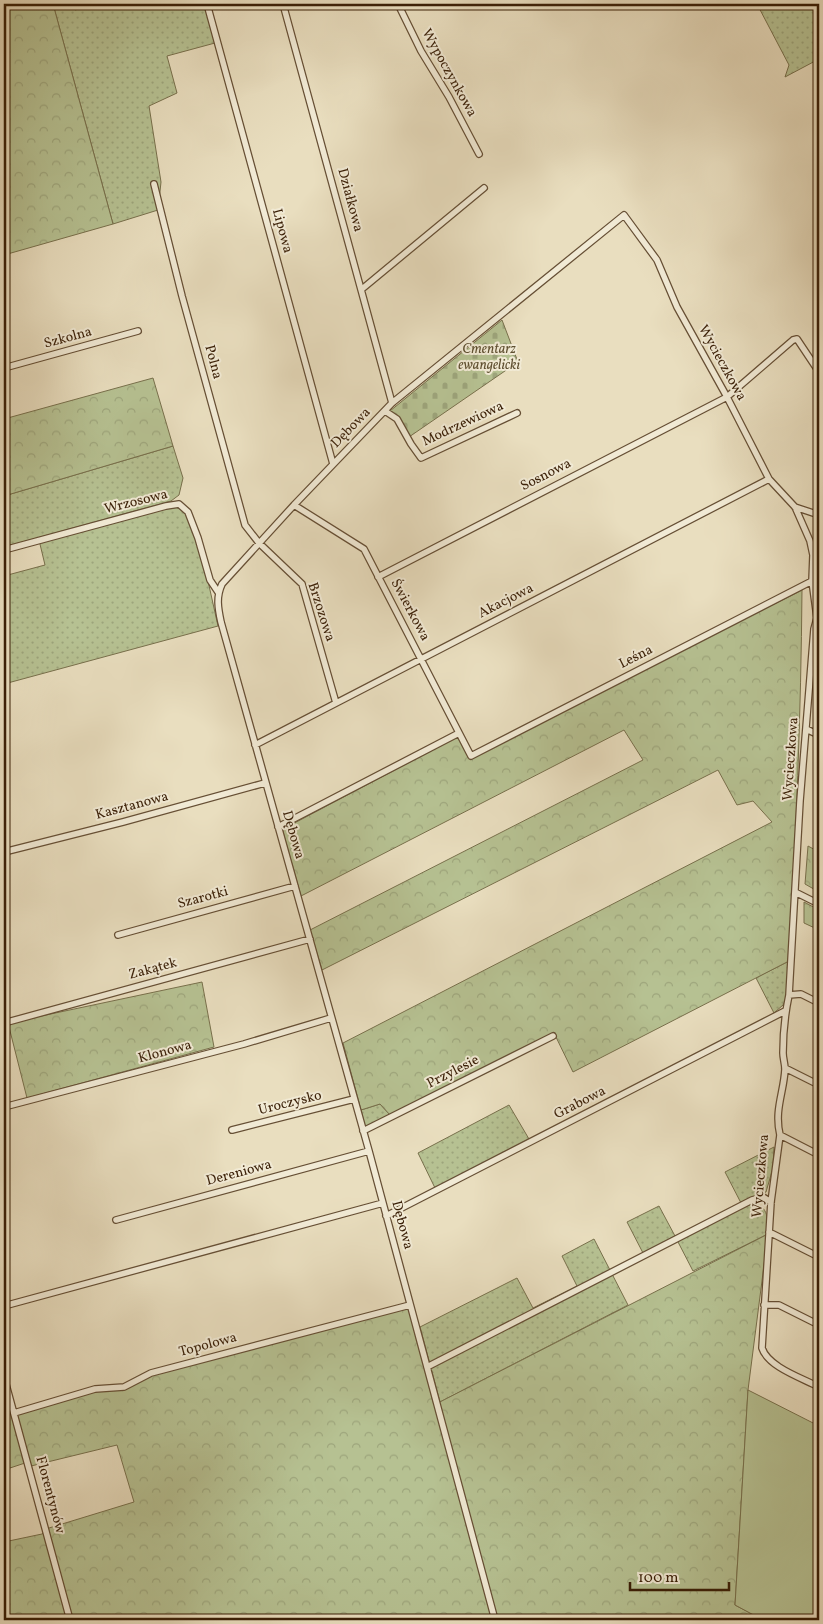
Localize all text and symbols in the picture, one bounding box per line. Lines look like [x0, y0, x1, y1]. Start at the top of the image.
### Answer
street label: Wypoczynkowa [417, 25, 481, 121]
street label: Działkowa [332, 166, 368, 234]
street label: Lipowa [267, 207, 297, 255]
street label: Szkolna [42, 322, 94, 354]
street label: Wycieczkowa [693, 322, 751, 404]
park label: Cmentarz ewangelicki [458, 340, 520, 375]
street label: Polna [199, 343, 227, 381]
street label: Modrzewiowa [419, 397, 507, 451]
street label: Dębowa [327, 404, 375, 452]
street label: Sosnowa [517, 454, 575, 496]
street label: Wrzosowa [102, 485, 170, 519]
street label: Świerkowa [386, 575, 435, 644]
street label: Akacjowa [475, 579, 537, 623]
street label: Brzozowa [303, 580, 339, 644]
street label: Leśna [616, 640, 656, 674]
street label: Wycieczkowa [779, 717, 803, 801]
street label: Kasztanowa [93, 787, 171, 825]
street label: Dębowa [277, 809, 309, 861]
street label: Szarotki [176, 882, 230, 914]
street label: Zakątek [127, 953, 180, 985]
street label: Klonowa [136, 1036, 194, 1068]
street label: Przylesie [424, 1051, 483, 1093]
street label: Grabowa [551, 1082, 609, 1124]
street label: Uroczysko [256, 1086, 324, 1120]
street label: Wycieczkowa [748, 1133, 774, 1219]
street label: Dereniowa [204, 1155, 274, 1191]
street label: Dębowa [386, 1199, 418, 1251]
street label: Topolowa [177, 1328, 239, 1362]
street label: Florentynów [31, 1454, 69, 1536]
scale bar [630, 1559, 729, 1591]
text: 100 m [638, 1568, 678, 1589]

